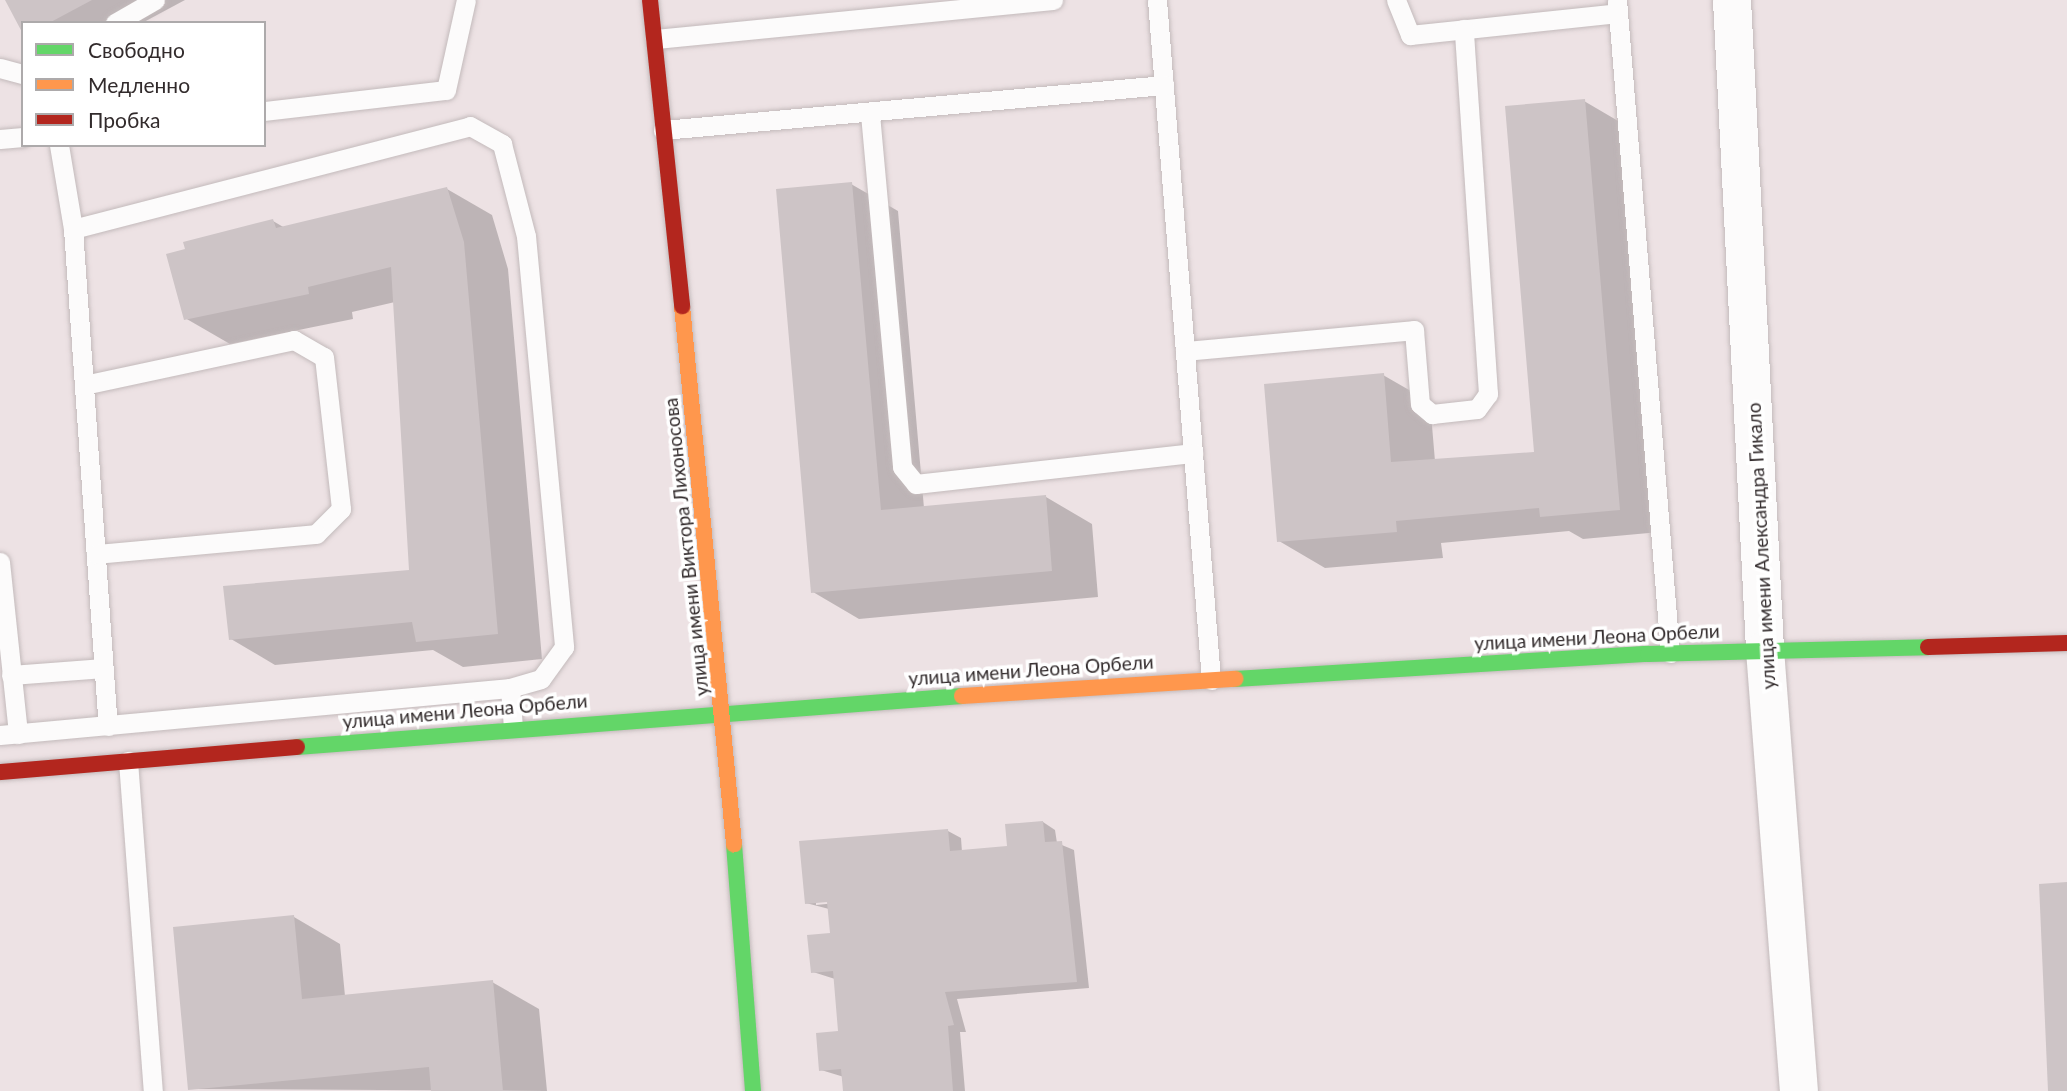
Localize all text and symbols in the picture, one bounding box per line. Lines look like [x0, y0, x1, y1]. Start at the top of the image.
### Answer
legend [21, 21, 266, 147]
text: Свободно [88, 37, 185, 62]
text: Медленно [88, 72, 190, 97]
text: Пробка [88, 107, 161, 132]
street label: улица имени Виктора Лихоносова [659, 397, 713, 697]
street label: улица имени Александра Гикало [1742, 402, 1780, 690]
street label: улица имени Леона Орбели [1474, 619, 1720, 655]
street label: улица имени Леона Орбели [908, 650, 1154, 690]
street label: улица имени Леона Орбели [342, 689, 588, 733]

